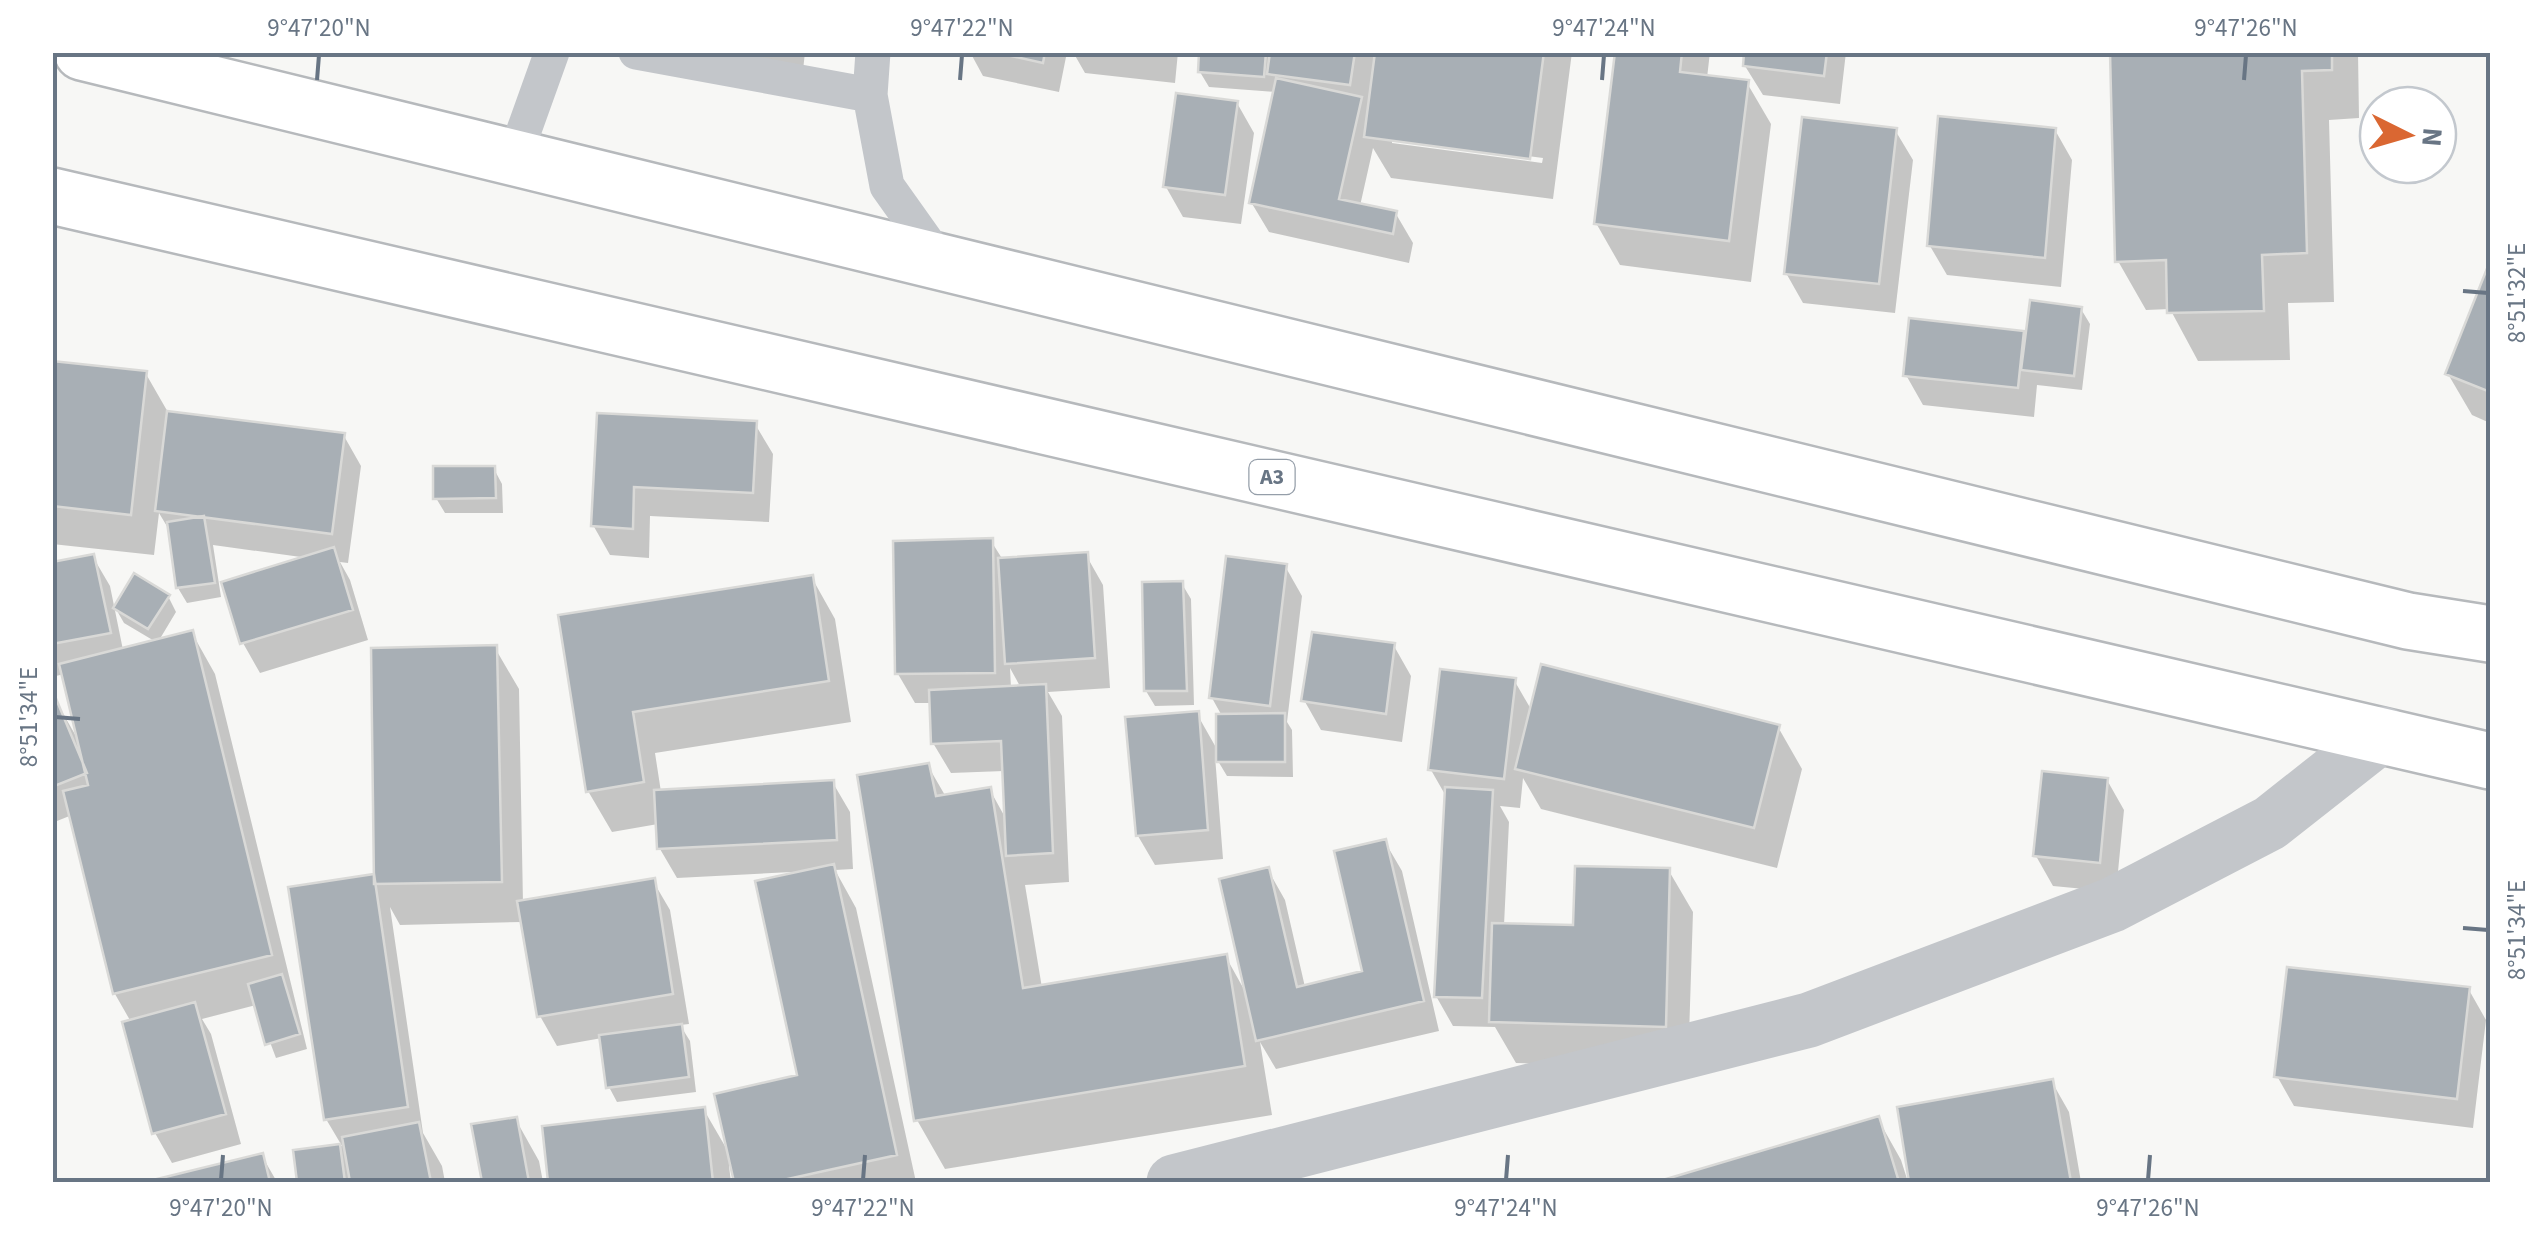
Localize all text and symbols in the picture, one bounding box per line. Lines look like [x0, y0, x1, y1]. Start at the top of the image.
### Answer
text: 9°47'20"N [267, 10, 371, 46]
text: 9°47'22"N [910, 10, 1014, 46]
text: 9°47'24"N [1552, 10, 1656, 46]
text: 9°47'26"N [2194, 10, 2298, 46]
north arrow [2358, 85, 2458, 185]
text: N [2411, 126, 2453, 148]
text: 8°51'32"E [2499, 243, 2535, 343]
road number: A3 [1250, 460, 1294, 494]
text: 8°51'34"E [11, 667, 47, 767]
text: 8°51'34"E [2499, 880, 2535, 980]
text: 9°47'20"N [169, 1190, 273, 1226]
text: 9°47'22"N [811, 1190, 915, 1226]
text: 9°47'24"N [1454, 1190, 1558, 1226]
text: 9°47'26"N [2096, 1190, 2200, 1226]

